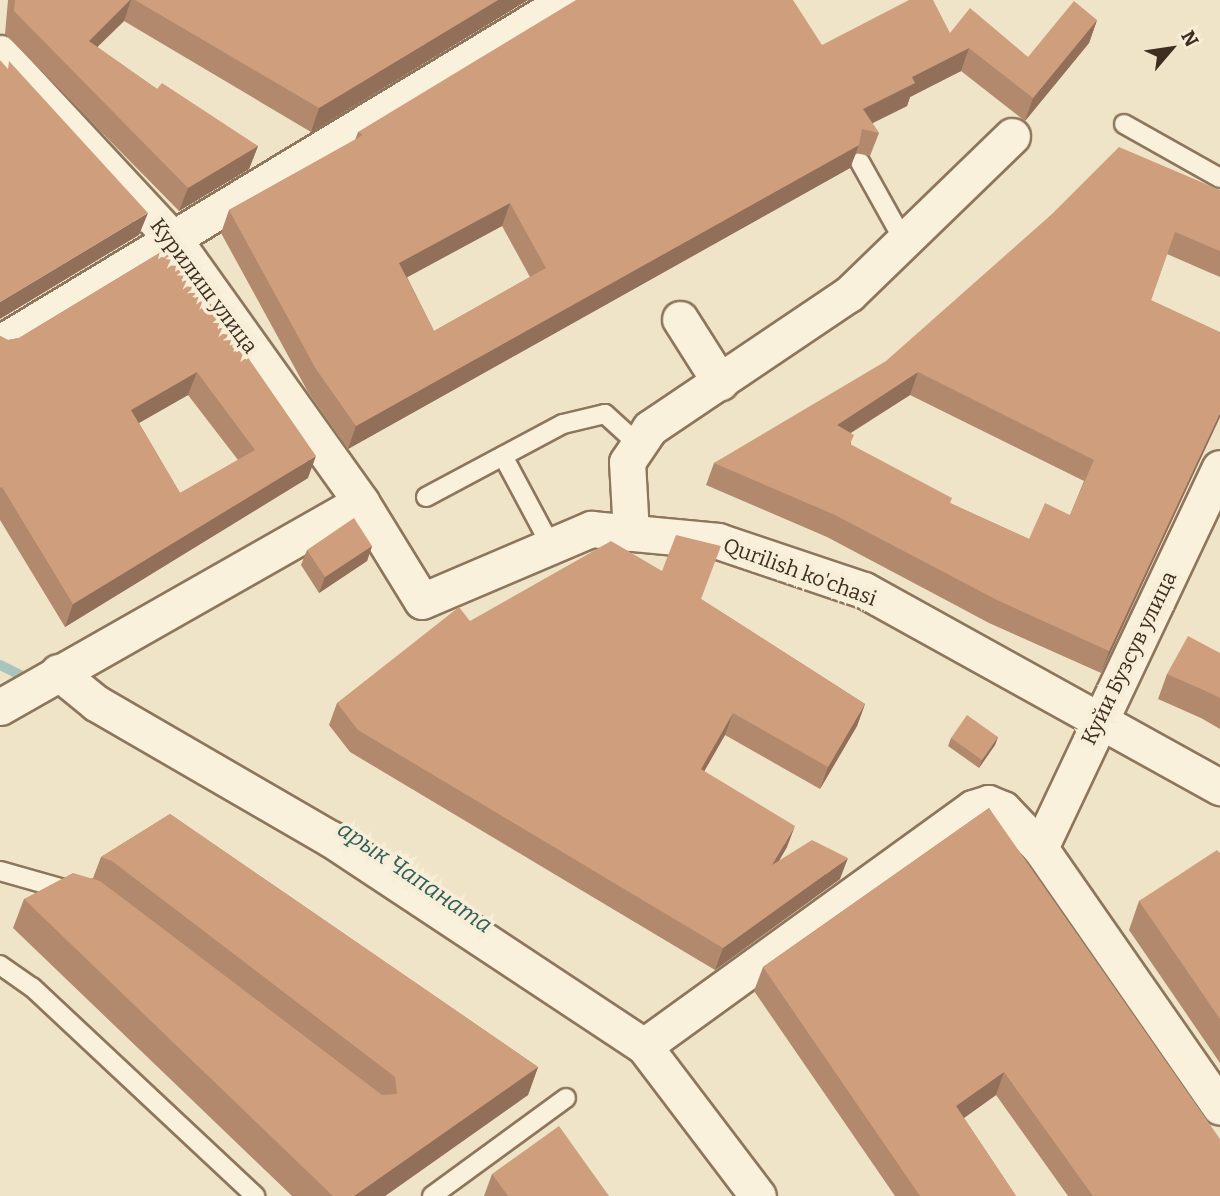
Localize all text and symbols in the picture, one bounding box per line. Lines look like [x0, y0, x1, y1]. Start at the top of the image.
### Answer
north arrow [1136, 14, 1206, 84]
text: N [1176, 27, 1203, 51]
street label: Курилиш улица [145, 214, 263, 358]
street label: Qurilish ko'chasi [720, 533, 880, 611]
street label: Куйи Бузсув улица [1076, 567, 1182, 749]
water label: арык Чапаната [333, 815, 497, 939]

